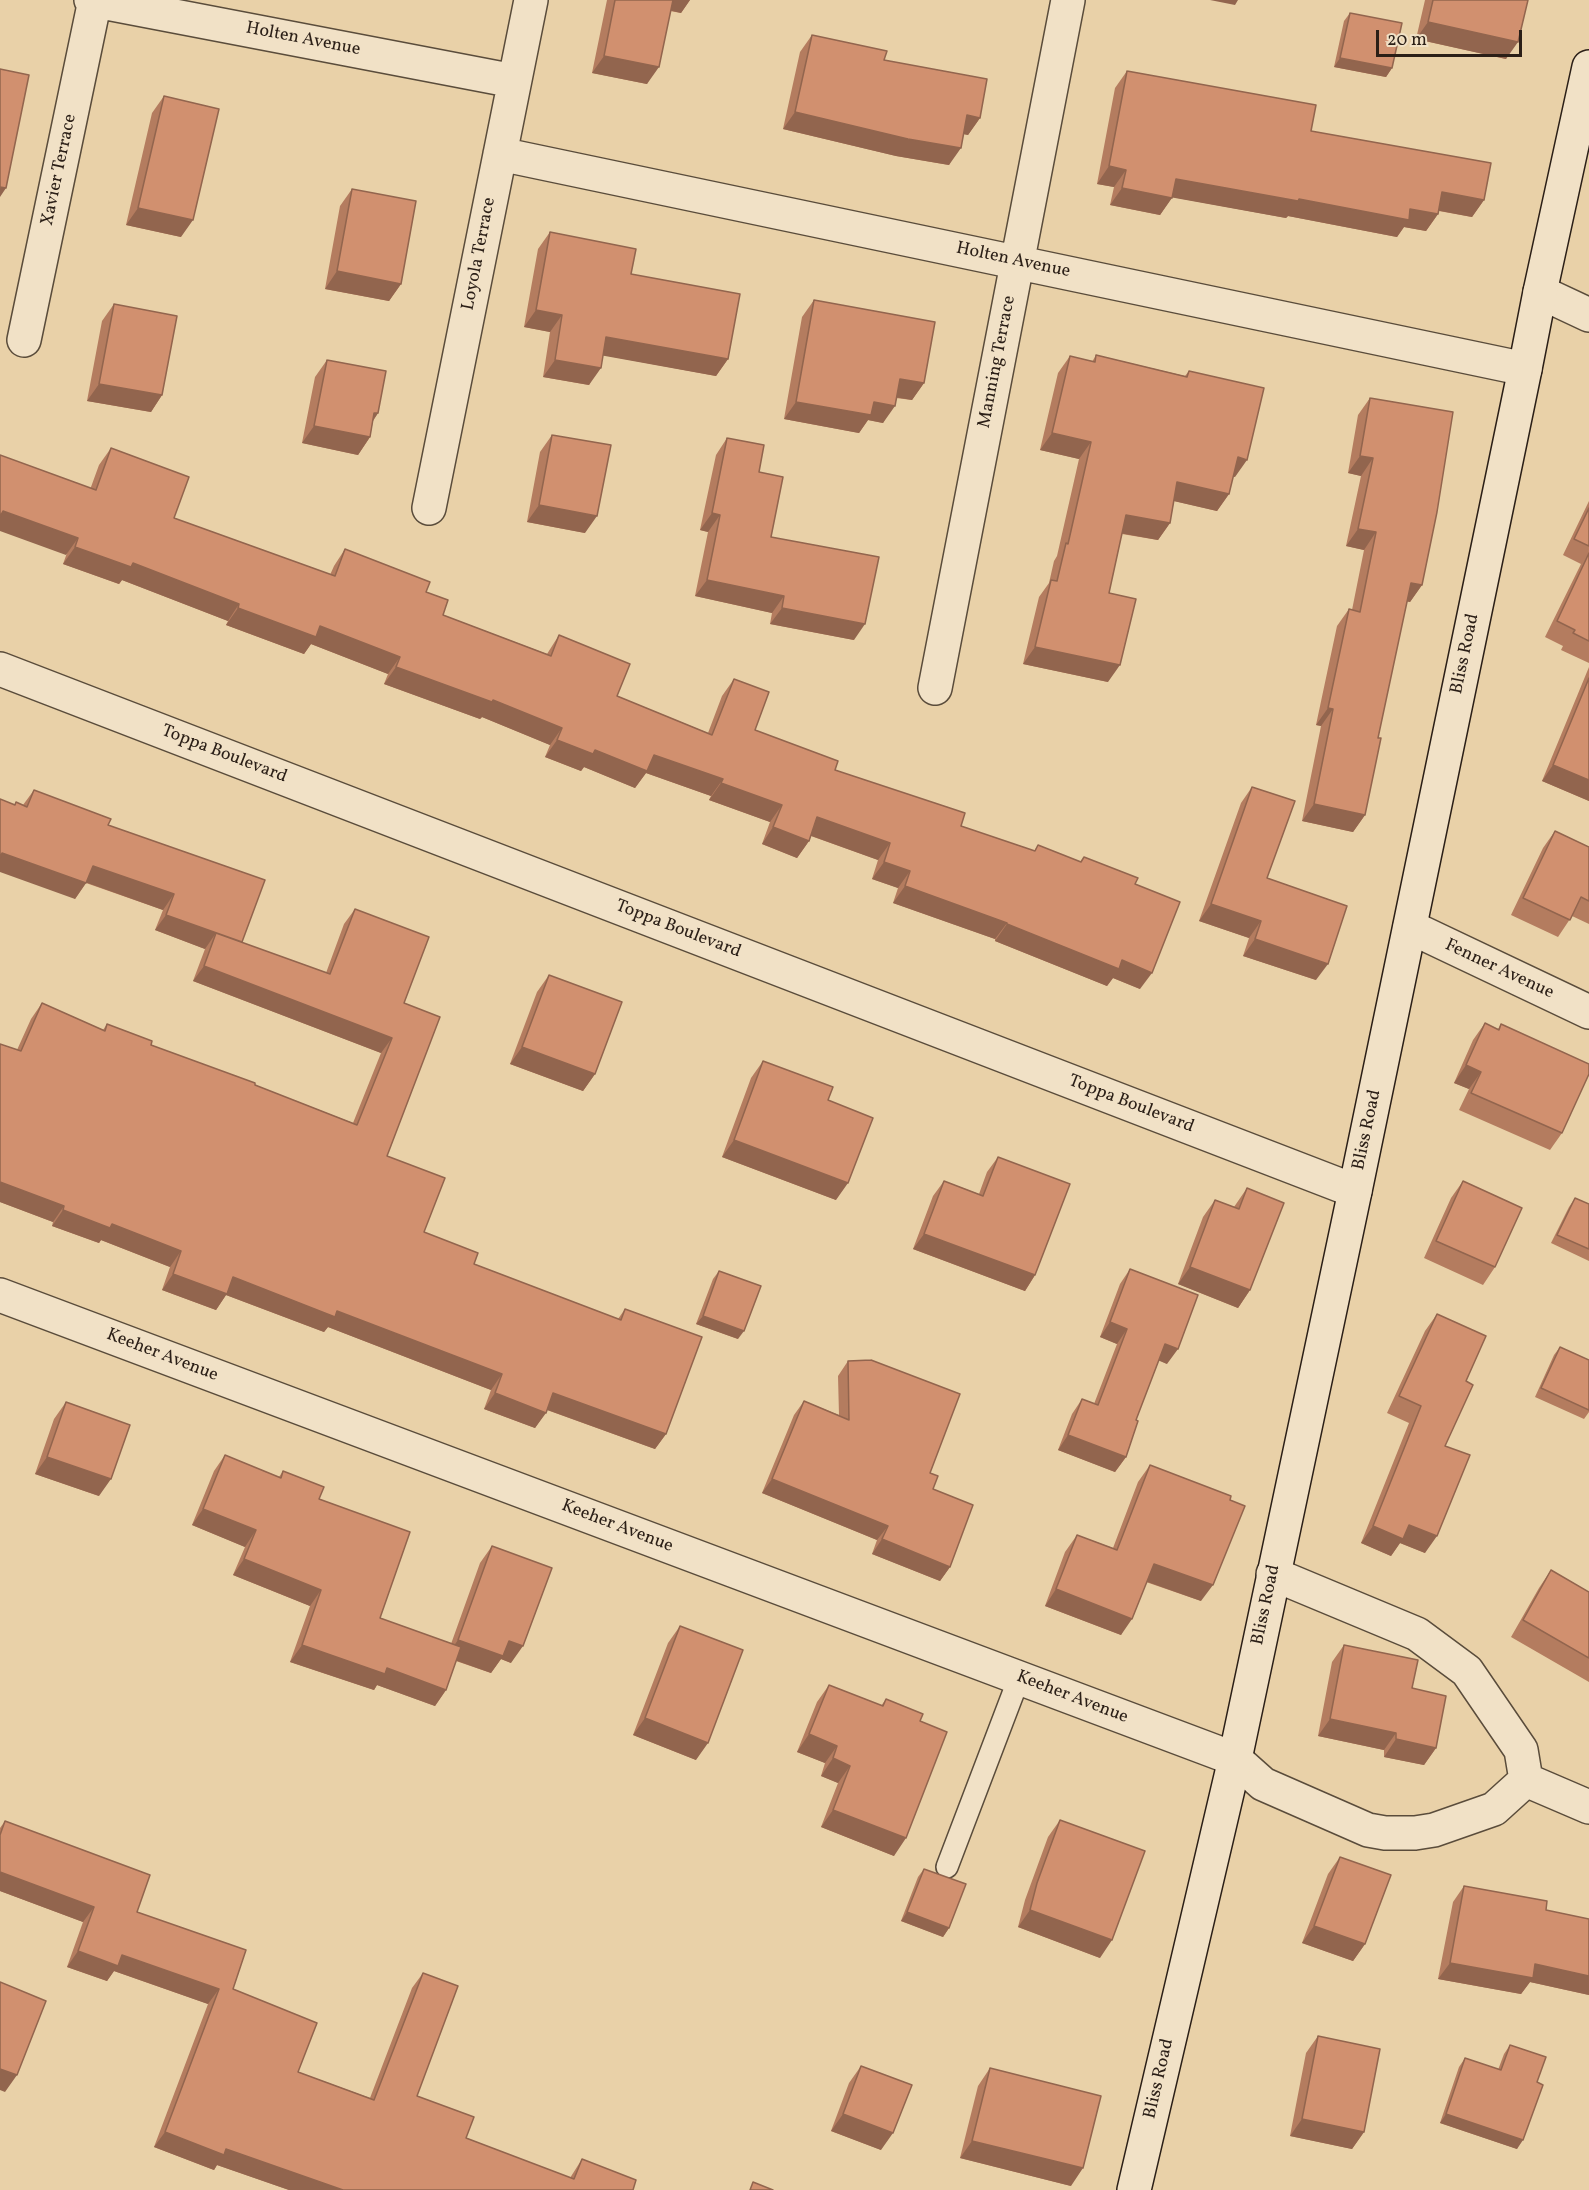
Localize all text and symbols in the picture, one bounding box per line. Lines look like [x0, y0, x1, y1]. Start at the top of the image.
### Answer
street label: Holten Avenue [244, 18, 362, 62]
scale bar [1379, 18, 1524, 56]
text: 20 m [1387, 28, 1427, 53]
street label: Xavier Terrace [38, 112, 82, 228]
street label: Loyola Terrace [458, 196, 502, 312]
street label: Holten Avenue [954, 238, 1072, 284]
street label: Manning Terrace [975, 294, 1021, 430]
street label: Bliss Road [1447, 612, 1485, 696]
street label: Toppa Boulevard [158, 721, 290, 789]
street label: Toppa Boulevard [612, 896, 744, 964]
street label: Fenner Avenue [1441, 935, 1557, 1005]
street label: Toppa Boulevard [1065, 1071, 1197, 1139]
street label: Bliss Road [1349, 1088, 1387, 1172]
street label: Keeher Avenue [103, 1325, 221, 1387]
street label: Keeher Avenue [558, 1496, 676, 1558]
street label: Bliss Road [1248, 1563, 1286, 1647]
street label: Keeher Avenue [1013, 1667, 1131, 1729]
street label: Bliss Road [1140, 2037, 1180, 2121]

